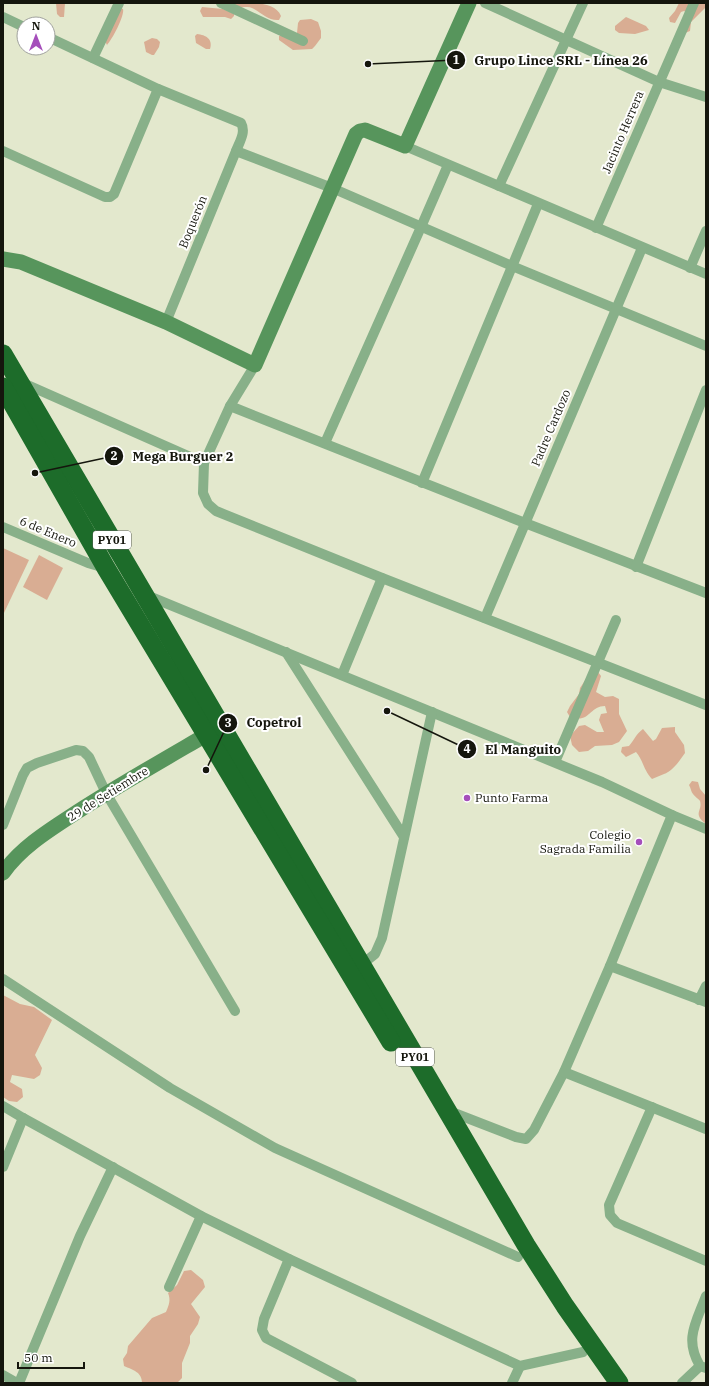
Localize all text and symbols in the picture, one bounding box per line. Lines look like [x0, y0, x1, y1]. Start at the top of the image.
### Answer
north arrow [16, 16, 56, 56]
text: N [32, 19, 41, 33]
callout: Grupo Lince SRL - Línea 26 [446, 48, 656, 73]
text: 1 [452, 52, 460, 67]
text: Grupo Lince SRL - Línea 26 [474, 52, 648, 69]
street label: Jacinto Herrera [598, 88, 647, 175]
street label: Boquerón [175, 193, 210, 250]
street label: Padre Cardozo [528, 387, 574, 468]
callout: Mega Burguer 2 [104, 444, 241, 469]
text: 2 [110, 448, 118, 463]
text: Mega Burguer 2 [132, 448, 234, 465]
street label: 6 de Enero [17, 513, 79, 550]
road number: PY01 [93, 531, 131, 549]
callout: Copetrol [218, 710, 309, 735]
text: Copetrol [247, 714, 301, 731]
text: 3 [224, 715, 232, 730]
callout: El Manguito [457, 737, 569, 762]
text: 4 [463, 741, 471, 756]
text: El Manguito [485, 741, 562, 758]
street label: 29 de Setiembre [65, 763, 151, 824]
place label: Punto Farma [475, 790, 549, 805]
marker: Punto Farma [462, 793, 472, 803]
place label: Colegio Sagrada Familia [540, 827, 631, 856]
marker: Colegio Sagrada Familia [634, 837, 644, 847]
road number: PY01 [396, 1048, 434, 1066]
scale bar [18, 1344, 84, 1370]
text: 50 m [24, 1350, 53, 1365]

